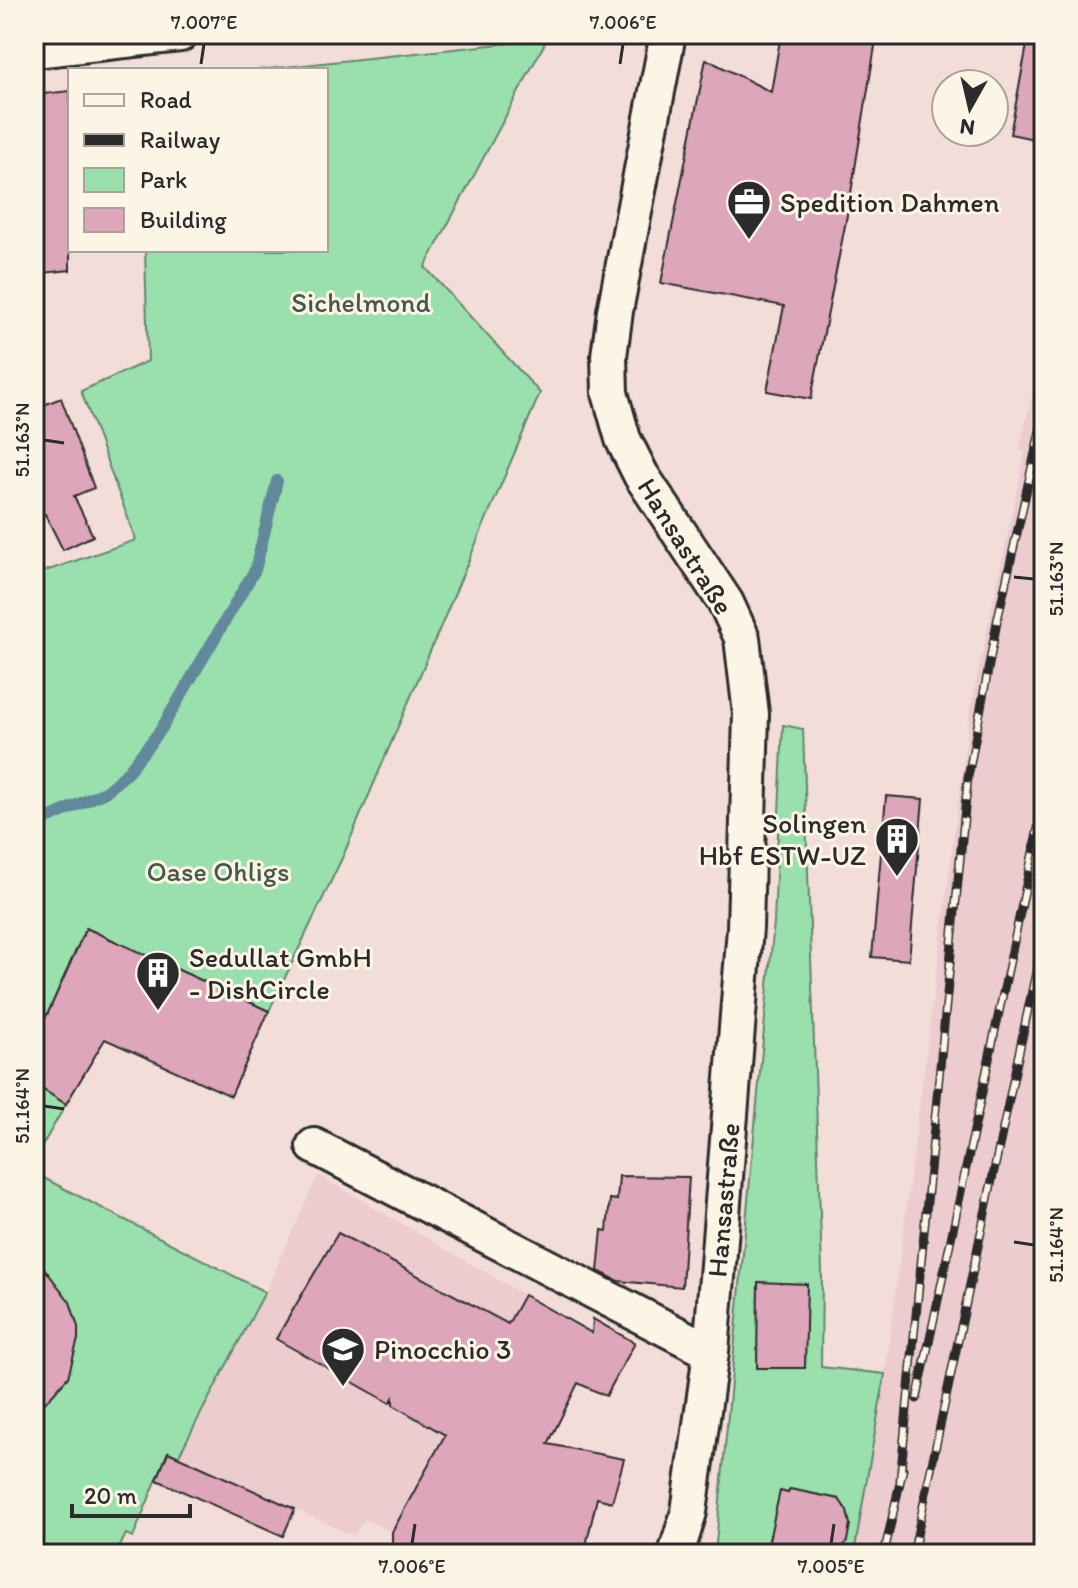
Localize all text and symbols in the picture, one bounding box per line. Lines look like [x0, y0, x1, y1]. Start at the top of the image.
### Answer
text: 7.007°E [171, 10, 237, 34]
text: 7.006°E [590, 10, 657, 34]
legend [68, 68, 328, 252]
north arrow [930, 68, 1010, 148]
text: Road [140, 85, 192, 114]
text: N [958, 113, 977, 142]
text: Railway [140, 125, 221, 154]
text: Park [140, 165, 187, 194]
office icon: Spedition Dahmen [725, 178, 773, 241]
place label: Spedition Dahmen [780, 185, 1000, 219]
text: Building [140, 205, 227, 234]
park label: Sichelmond [291, 285, 431, 319]
text: 51.163°N [10, 403, 34, 477]
street label: Hansastraße [631, 471, 741, 621]
text: 51.163°N [1044, 542, 1068, 616]
place label: Solingen Hbf ESTW-UZ [699, 806, 866, 872]
building icon: Solingen Hbf ESTW-UZ [873, 815, 921, 878]
park label: Oase Ohligs [146, 854, 290, 888]
place label: Sedullat GmbH - DishCircle [189, 940, 372, 1006]
building icon: Sedullat GmbH - DishCircle [134, 949, 182, 1012]
text: 51.164°N [10, 1068, 34, 1144]
street label: Hansastraße [699, 1121, 747, 1279]
text: 51.164°N [1044, 1207, 1068, 1283]
school or university icon: Pinocchio 3 [319, 1325, 367, 1388]
place label: Pinocchio 3 [374, 1332, 511, 1366]
scale bar [72, 1468, 190, 1518]
text: 20 m [84, 1481, 137, 1510]
text: 7.006°E [379, 1554, 446, 1578]
text: 7.005°E [798, 1554, 864, 1578]

